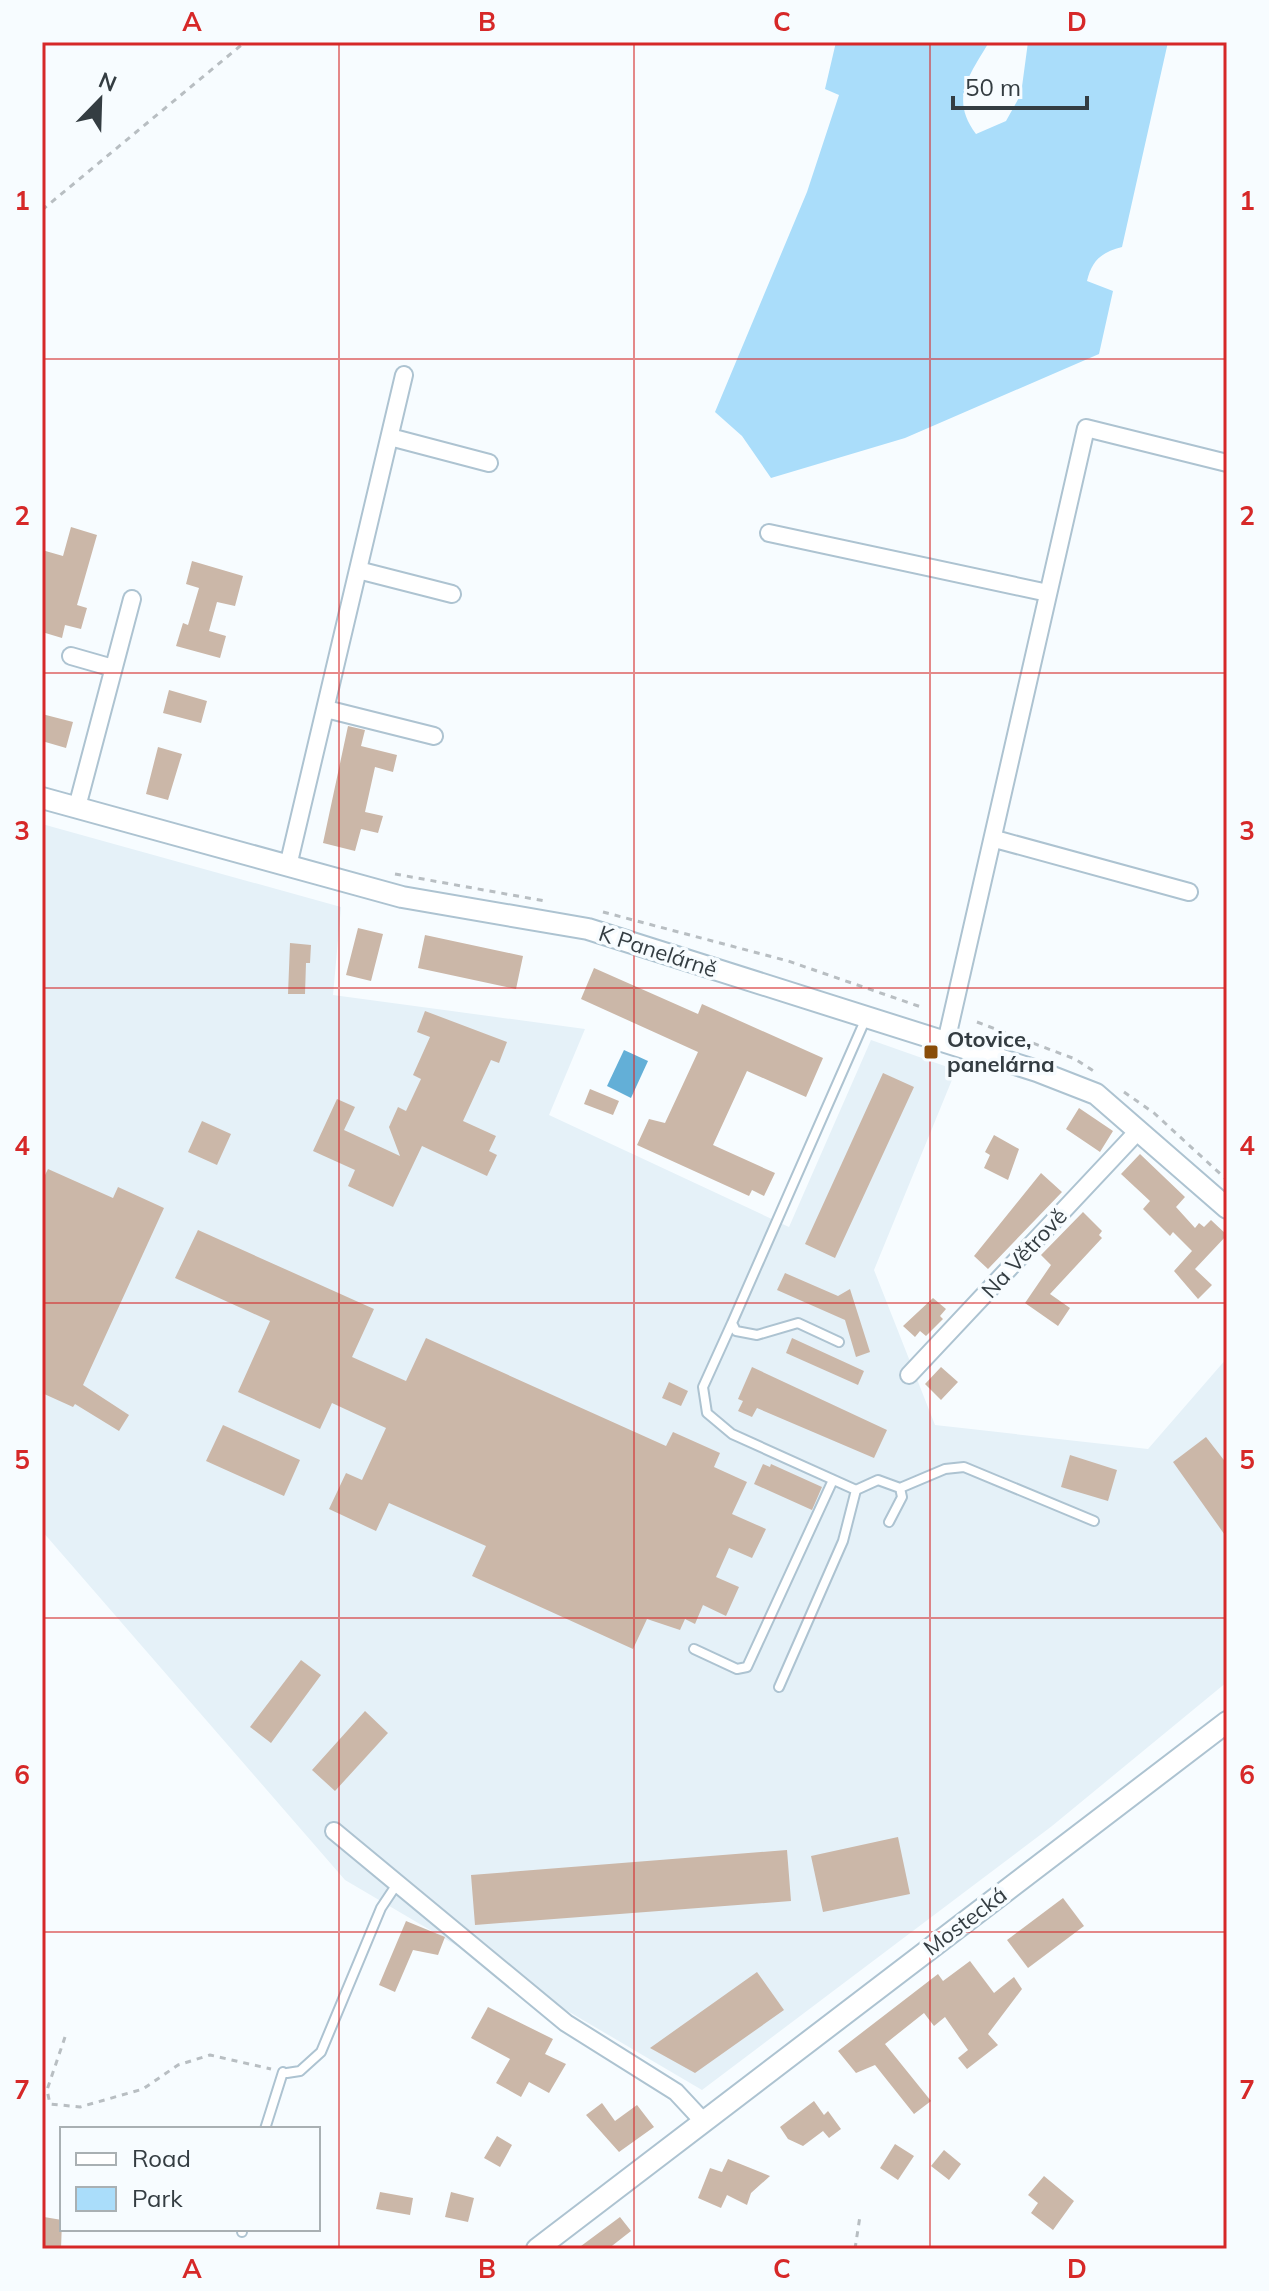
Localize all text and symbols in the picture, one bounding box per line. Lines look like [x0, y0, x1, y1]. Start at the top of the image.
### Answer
text: A [182, 5, 202, 38]
text: B [478, 5, 496, 38]
text: C [773, 5, 791, 38]
text: D [1067, 5, 1087, 38]
north arrow [60, 60, 140, 140]
scale bar [953, 60, 1087, 110]
text: N [95, 65, 121, 98]
text: 50 m [965, 72, 1021, 102]
text: 1 [14, 184, 30, 217]
text: 1 [1239, 184, 1255, 217]
text: 2 [14, 499, 30, 532]
text: 2 [1239, 499, 1255, 532]
text: 3 [14, 814, 30, 847]
text: 3 [1239, 814, 1255, 847]
street label: K Panelárně [595, 919, 721, 983]
place label: Otovice, panelárna [947, 1025, 1055, 1078]
marker: Otovice, panelárna [922, 1043, 940, 1061]
text: 4 [14, 1129, 30, 1162]
text: 4 [1239, 1129, 1255, 1162]
street label: Na Větrově [975, 1202, 1073, 1304]
text: 5 [14, 1443, 30, 1476]
text: 5 [1239, 1443, 1255, 1476]
text: 6 [14, 1758, 30, 1791]
text: 6 [1239, 1758, 1255, 1791]
street label: Mostecká [918, 1881, 1012, 1961]
text: 7 [14, 2073, 30, 2106]
text: 7 [1239, 2073, 1255, 2106]
legend [60, 2127, 320, 2231]
text: Road [132, 2143, 191, 2173]
text: Park [132, 2183, 183, 2213]
text: A [182, 2252, 202, 2285]
text: B [478, 2252, 496, 2285]
text: C [773, 2252, 791, 2285]
text: D [1067, 2252, 1087, 2285]

